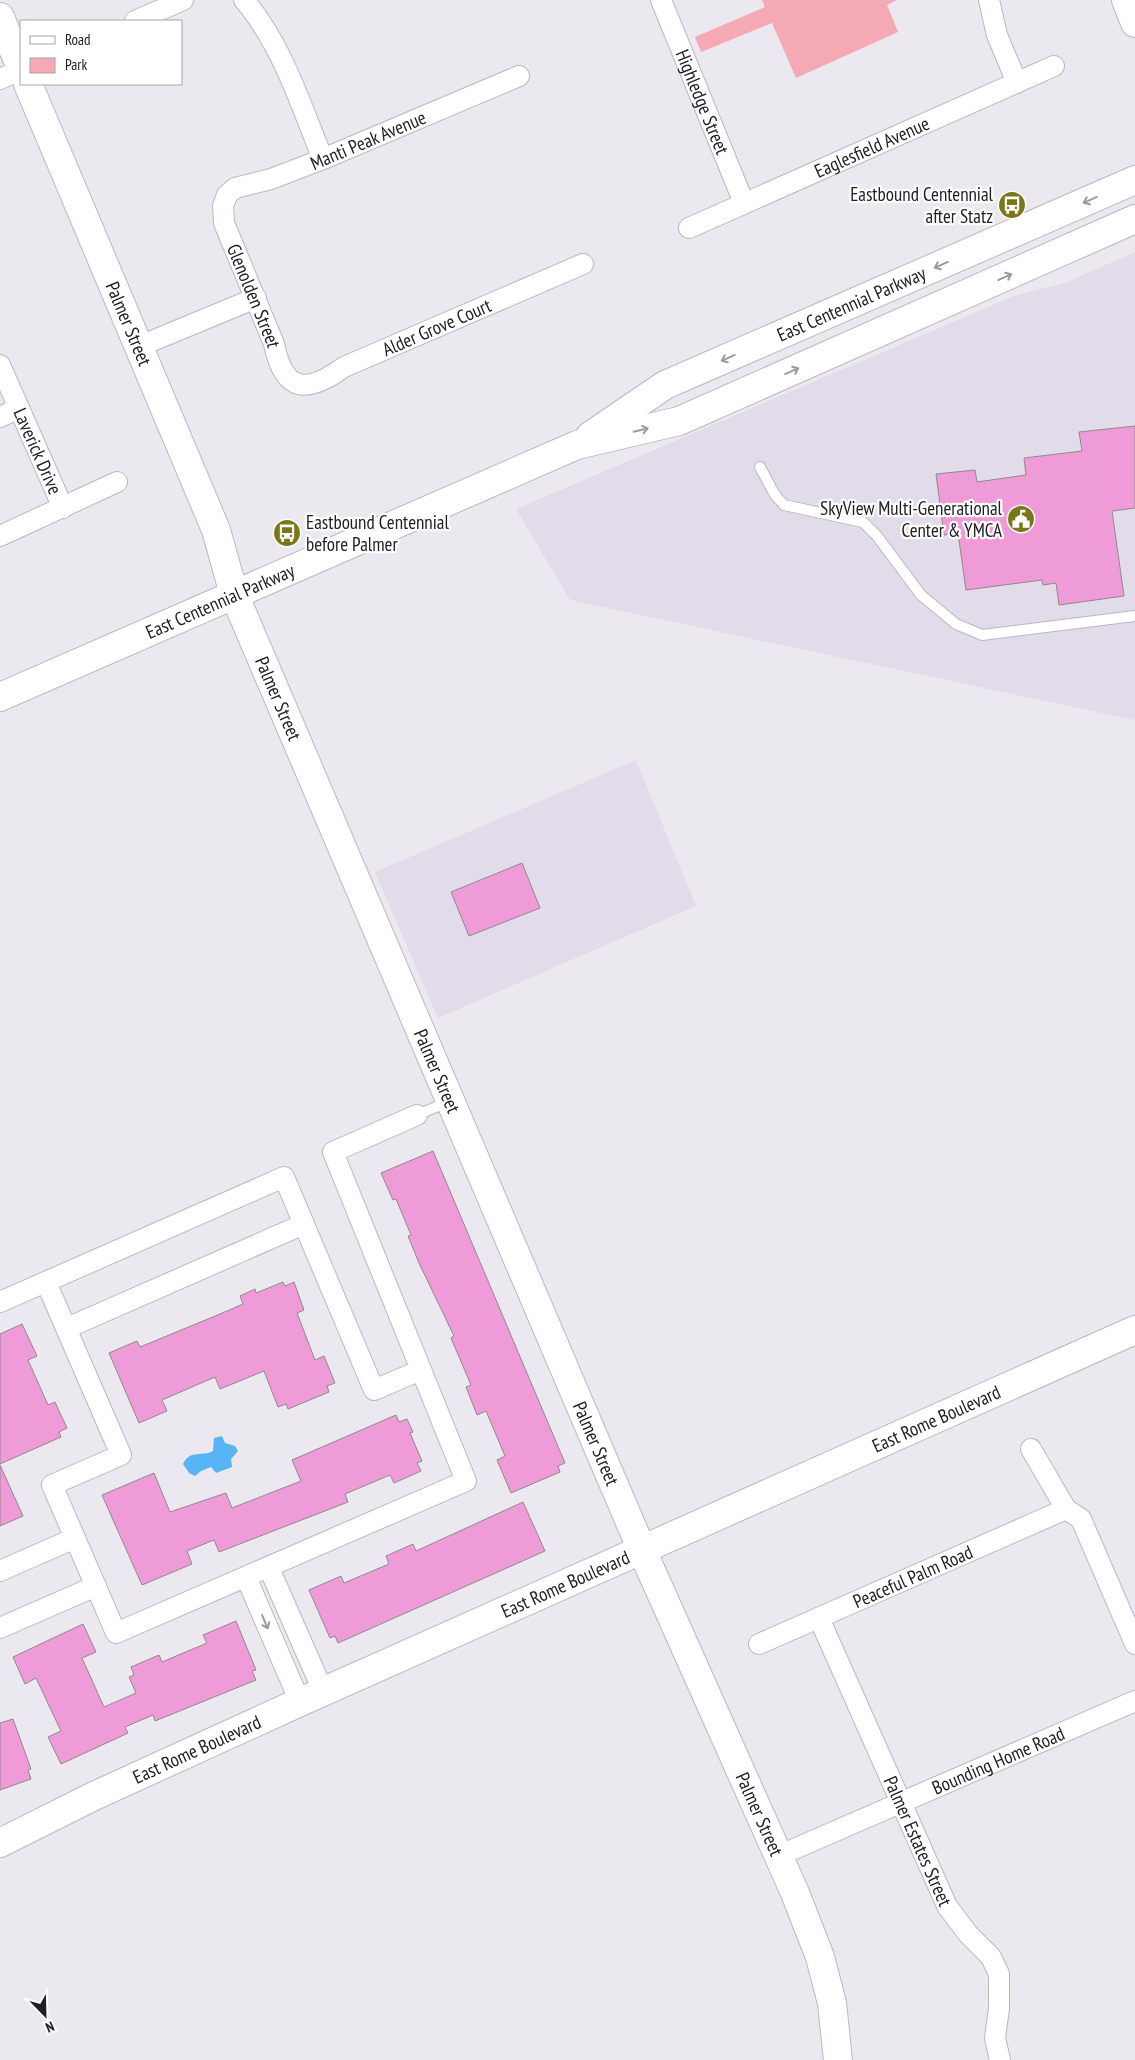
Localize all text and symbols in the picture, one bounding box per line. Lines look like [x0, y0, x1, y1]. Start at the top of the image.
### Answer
legend [20, 20, 182, 85]
text: Road [65, 30, 91, 49]
street label: Highledge Street [671, 46, 735, 158]
text: Park [65, 55, 87, 74]
street label: Manti Peak Avenue [307, 105, 430, 175]
street label: Eaglesfield Avenue [811, 111, 933, 183]
place label: Eastbound Centennial after Statz [850, 182, 994, 228]
bus stop icon: Eastbound Centennial after Statz [997, 190, 1027, 220]
one-way arrow [1083, 195, 1098, 205]
street label: Glenolden Street [222, 240, 287, 350]
street label: East Centennial Parkway [773, 260, 930, 347]
one-way arrow [934, 260, 949, 270]
one-way arrow [997, 271, 1012, 281]
street label: Palmer Street [101, 278, 158, 370]
street label: Alder Grove Court [379, 293, 496, 361]
one-way arrow [721, 353, 736, 363]
one-way arrow [784, 365, 799, 375]
street label: Laverick Drive [8, 404, 68, 498]
one-way arrow [633, 425, 649, 434]
place label: SkyView Multi-Generational Center & YMCA [820, 496, 1003, 542]
public building icon: SkyView Multi-Generational Center & YMCA [1006, 504, 1036, 534]
place label: Eastbound Centennial before Palmer [306, 510, 449, 556]
bus stop icon: Eastbound Centennial before Palmer [272, 518, 302, 548]
street label: East Centennial Parkway [142, 558, 299, 644]
street label: Palmer Street [250, 653, 307, 745]
street label: Palmer Street [409, 1025, 466, 1117]
street label: East Rome Boulevard [868, 1379, 1004, 1458]
street label: Palmer Street [568, 1398, 625, 1490]
street label: Peaceful Palm Road [849, 1540, 976, 1613]
street label: East Rome Boulevard [497, 1545, 633, 1623]
one-way arrow [261, 1614, 271, 1629]
street label: East Rome Boulevard [129, 1710, 265, 1789]
street label: Bounding Home Road [928, 1721, 1068, 1800]
street label: Palmer Street [731, 1769, 789, 1860]
street label: Palmer Estates Street [879, 1772, 958, 1910]
north arrow [20, 1990, 70, 2040]
text: N [43, 2017, 57, 2037]

